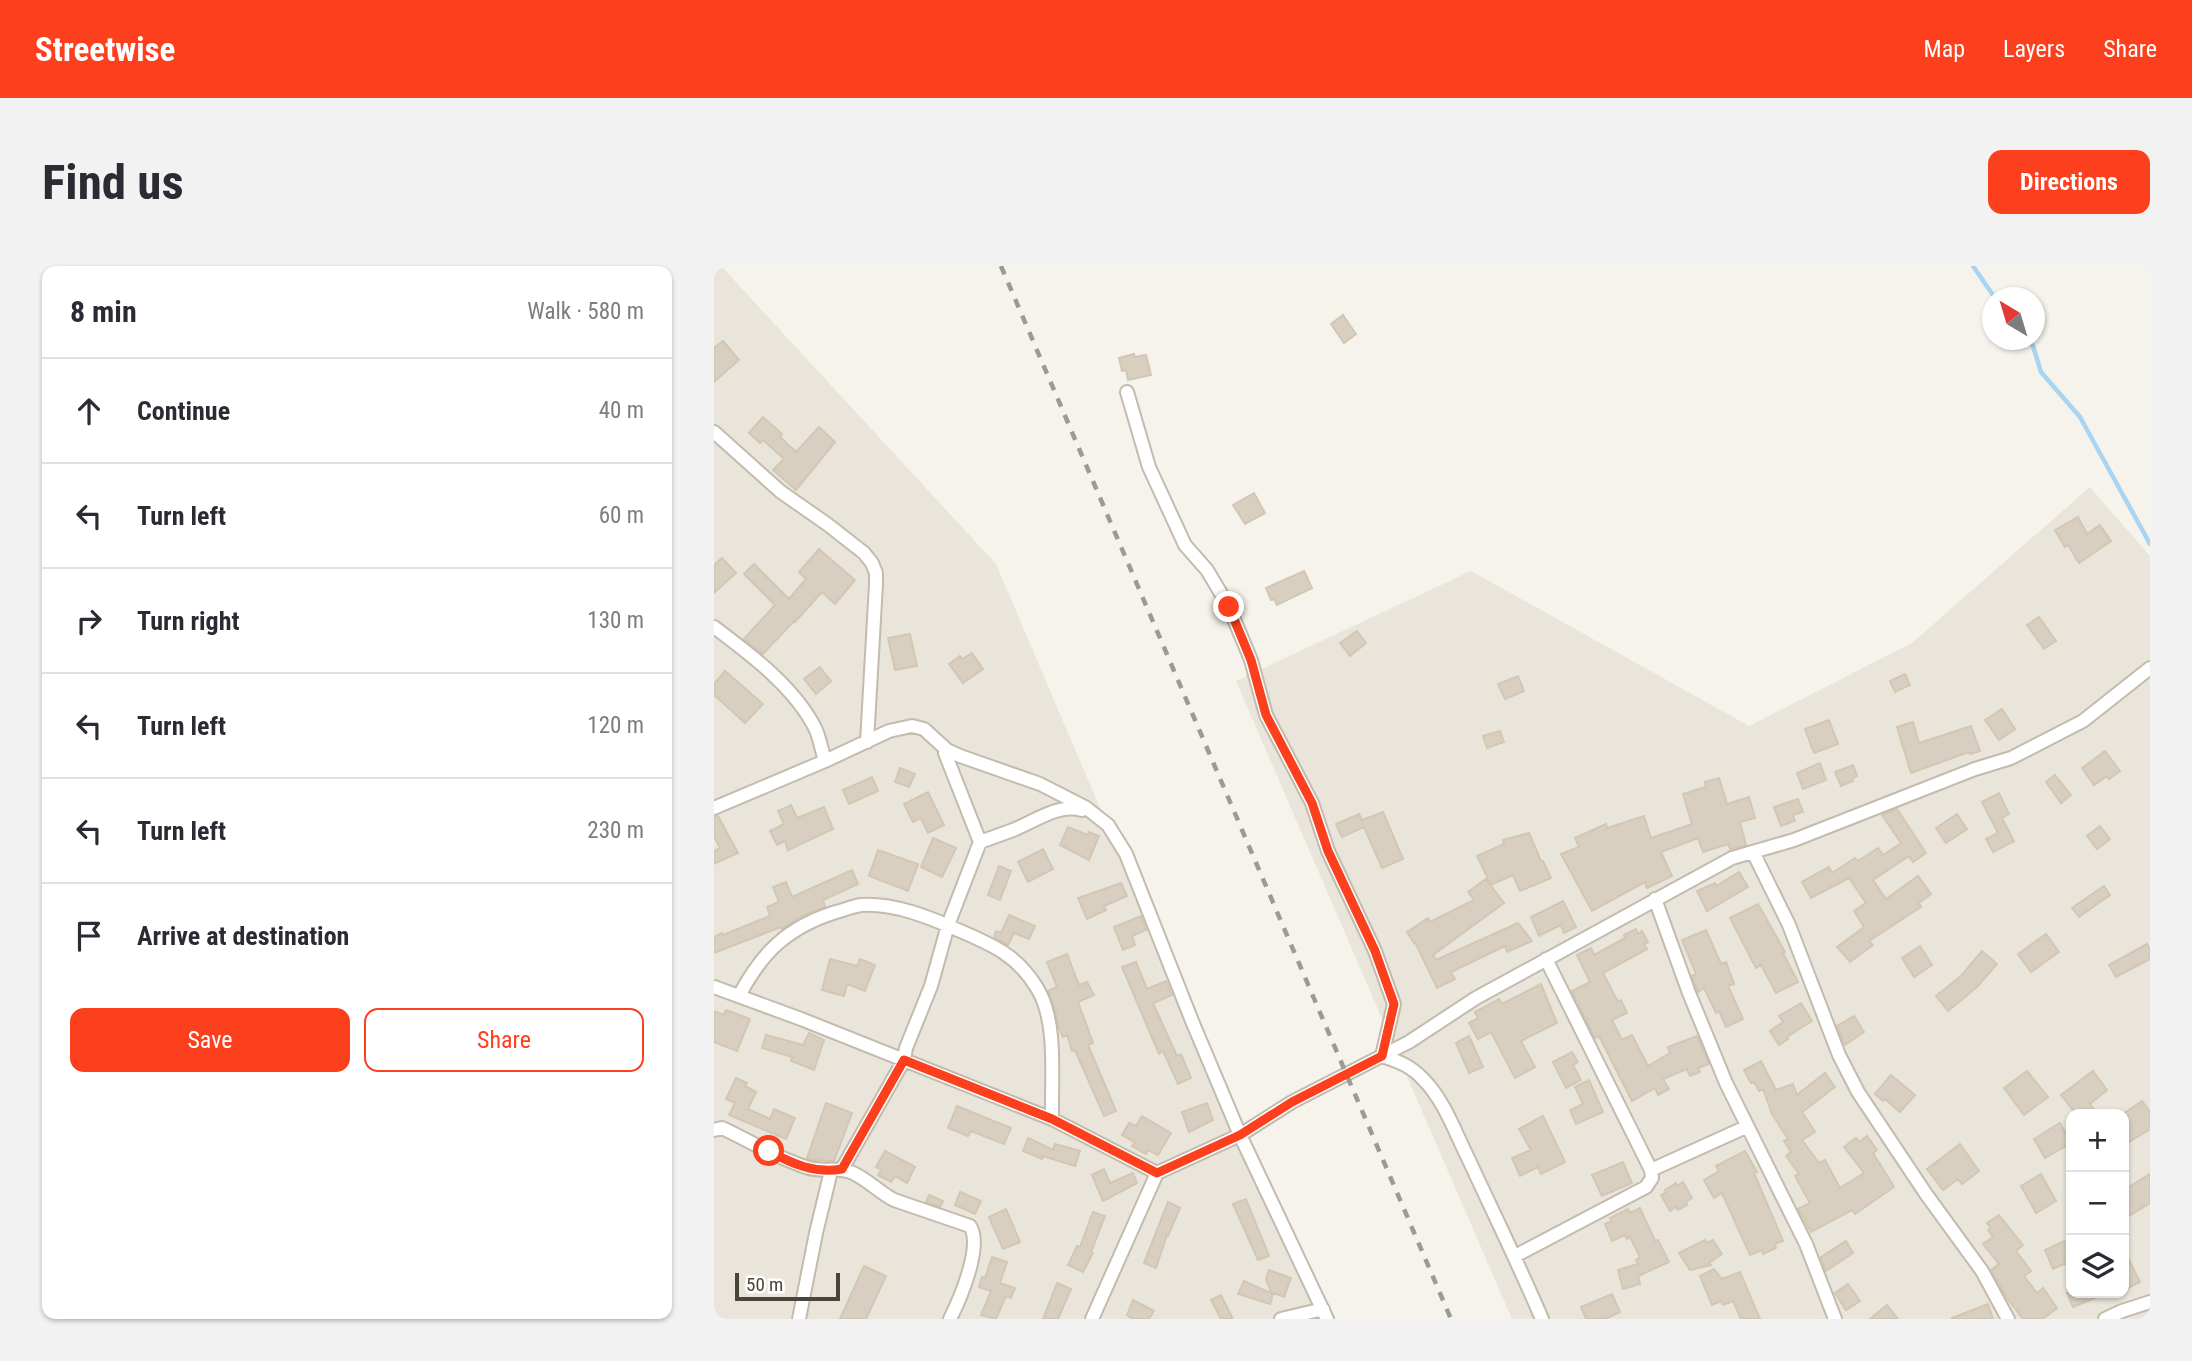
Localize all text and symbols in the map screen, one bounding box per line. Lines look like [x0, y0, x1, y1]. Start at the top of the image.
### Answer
text: Streetwise [35, 30, 175, 69]
text: Map [1924, 35, 1965, 63]
text: Layers [2003, 35, 2065, 63]
text: Share [2103, 35, 2157, 63]
button: Directions [1988, 150, 2150, 214]
text: Find us [42, 154, 184, 211]
north arrow [1982, 287, 2045, 350]
text: 8 min [70, 294, 137, 329]
text: Walk · 580 m [527, 298, 644, 325]
icon: ahead [70, 392, 108, 430]
text: Continue [137, 396, 230, 426]
text: 40 m [599, 397, 644, 424]
icon: left [70, 497, 108, 535]
text: Turn left [137, 501, 226, 531]
text: 60 m [599, 502, 644, 529]
route end [1213, 591, 1244, 622]
icon: right [70, 602, 108, 640]
text: Turn right [137, 606, 239, 636]
text: 130 m [587, 607, 644, 634]
icon: left [70, 707, 108, 745]
text: Turn left [137, 711, 226, 741]
text: 120 m [587, 712, 644, 739]
icon: left [70, 812, 108, 850]
text: Turn left [137, 816, 226, 846]
text: 230 m [587, 817, 644, 844]
icon: arrive [70, 917, 108, 955]
text: Arrive at destination [137, 921, 349, 951]
button: Save [70, 1008, 350, 1072]
button: Share [364, 1008, 644, 1072]
map controls [2066, 1109, 2129, 1298]
button: + [2066, 1109, 2129, 1172]
route start [753, 1135, 784, 1166]
button: − [2066, 1172, 2129, 1235]
button: layers [2066, 1235, 2129, 1298]
scale bar [735, 1270, 840, 1302]
text: 50 m [746, 1273, 783, 1296]

